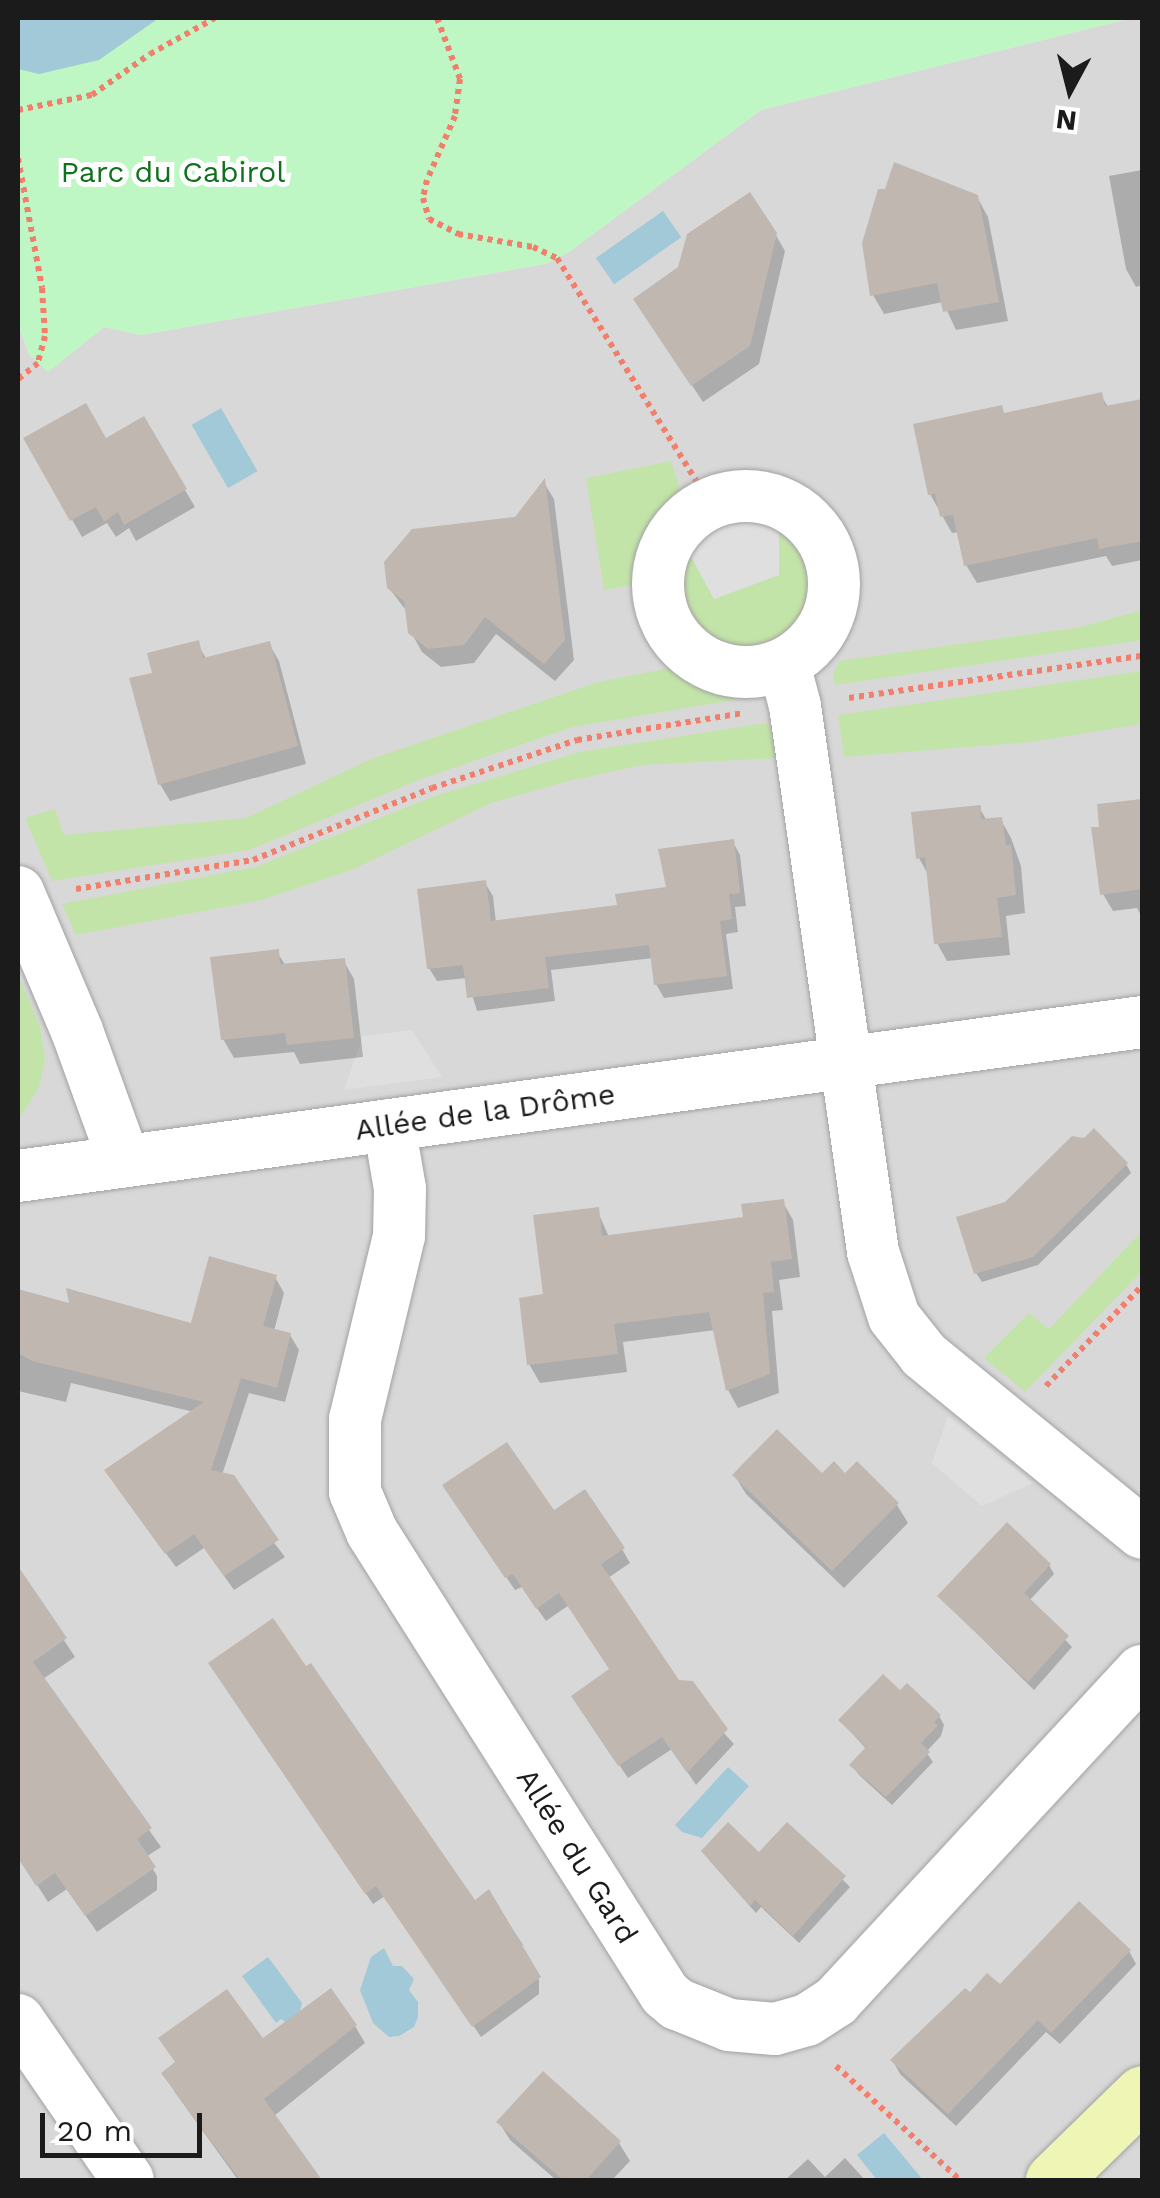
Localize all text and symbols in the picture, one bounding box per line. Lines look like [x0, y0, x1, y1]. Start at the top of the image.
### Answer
north arrow [1020, 40, 1120, 140]
text: N [1054, 103, 1079, 138]
park label: Parc du Cabirol [61, 154, 285, 190]
street label: Allée de la Drôme [352, 1076, 618, 1148]
street label: Allée du Gard [509, 1762, 645, 1950]
scale bar [45, 2093, 208, 2155]
text: 20 m [57, 2113, 132, 2148]

